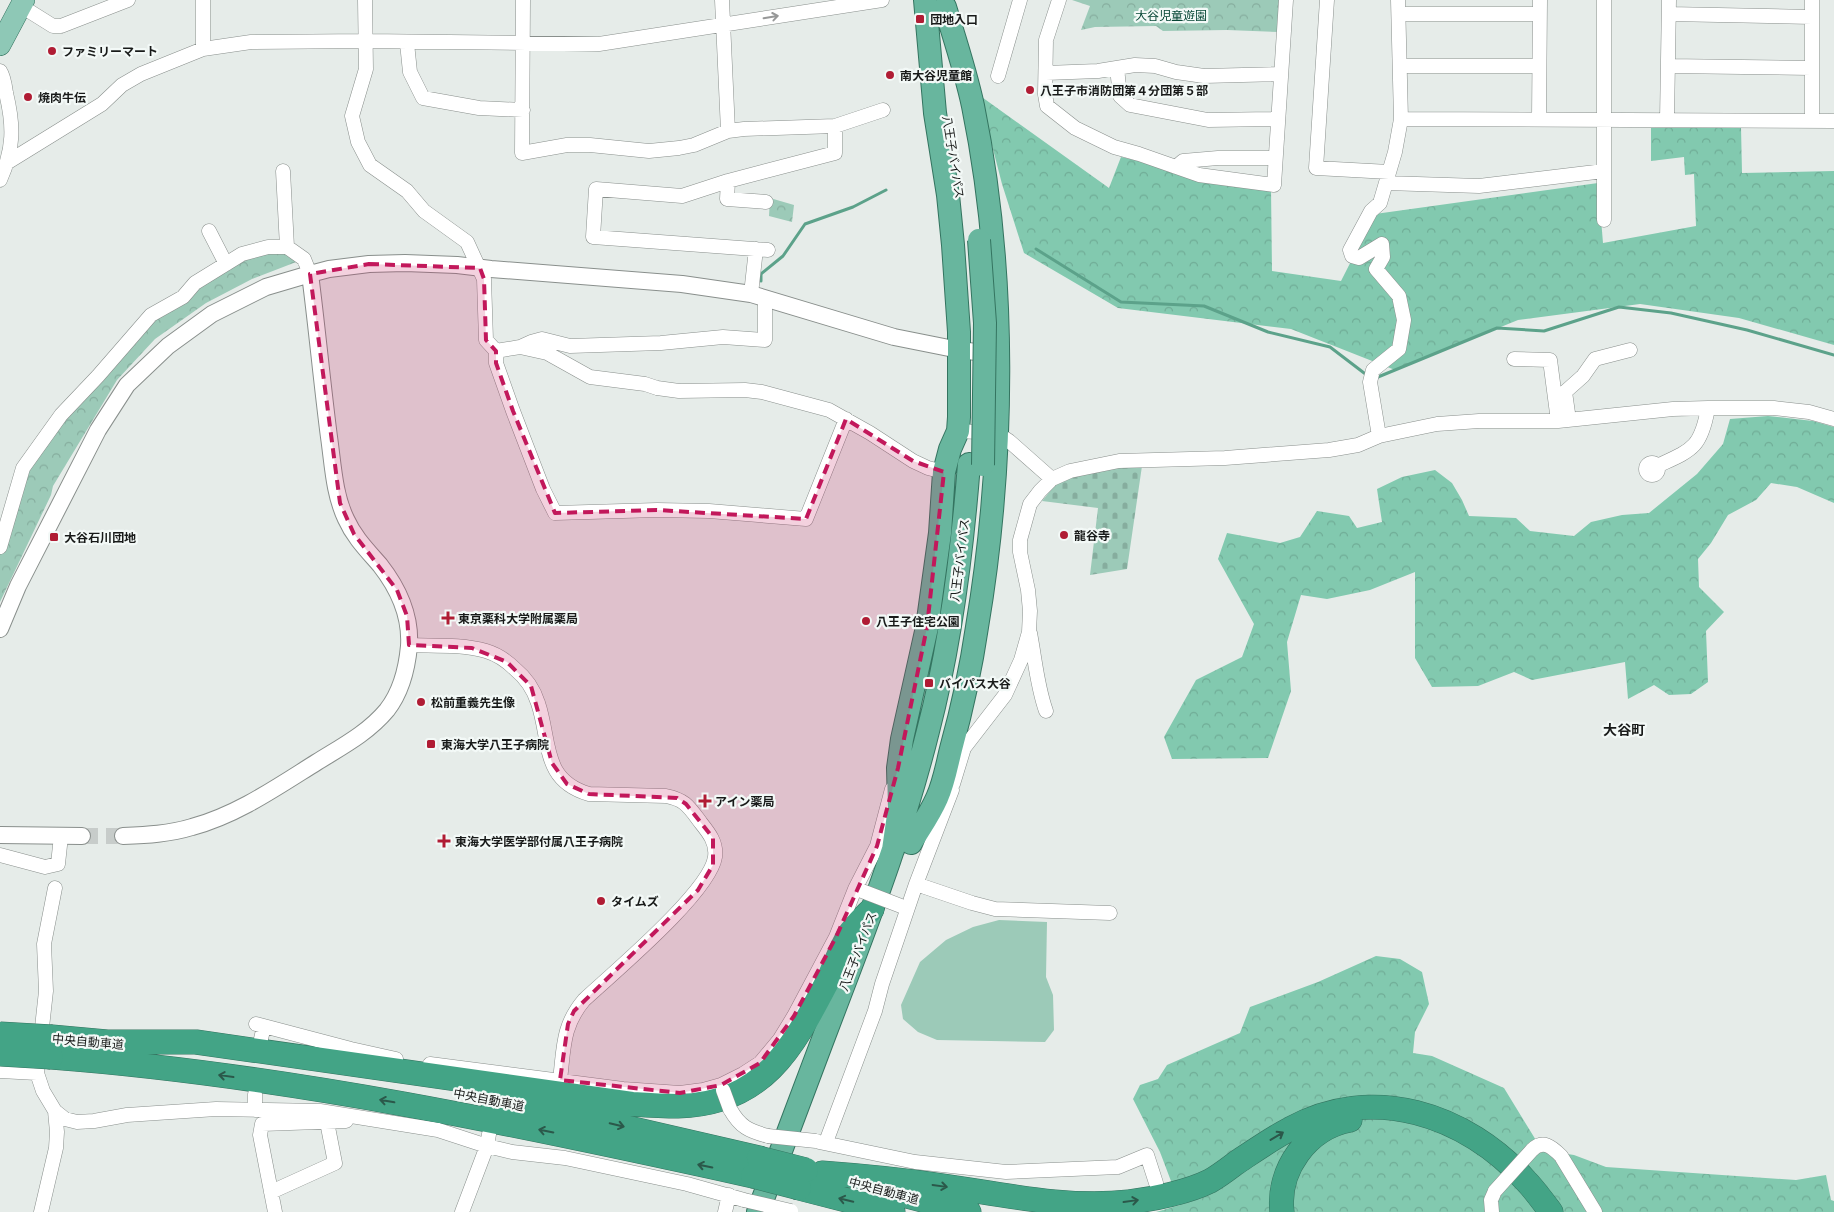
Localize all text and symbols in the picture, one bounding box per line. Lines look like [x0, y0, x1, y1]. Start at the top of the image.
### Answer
park label: 大谷児童遊園 [1135, 8, 1207, 22]
one-way arrow [762, 12, 778, 22]
place label: 団地入口 [930, 12, 978, 26]
marker: 団地入口 [914, 13, 926, 25]
place label: ファミリーマート [62, 44, 158, 58]
marker: ファミリーマート [46, 45, 58, 57]
place label: 南大谷児童館 [900, 68, 972, 82]
marker: 南大谷児童館 [884, 69, 896, 81]
place label: 八王子市消防団第４分団第５部 [1040, 83, 1208, 97]
marker: 八王子市消防団第４分団第５部 [1024, 84, 1036, 96]
place label: 焼肉牛伝 [38, 90, 86, 104]
marker: 焼肉牛伝 [22, 91, 34, 103]
street label: 八王子バイパス [941, 115, 967, 199]
street label: 八王子バイパス [947, 518, 971, 602]
place label: 龍谷寺 [1074, 528, 1110, 542]
marker: 龍谷寺 [1058, 529, 1070, 541]
place label: 大谷石川団地 [64, 530, 136, 544]
marker: 大谷石川団地 [48, 531, 60, 543]
place label: 東京薬科大学附属薬局 [458, 611, 578, 625]
marker: 東京薬科大学附属薬局 [442, 612, 454, 624]
place label: 八王子住宅公園 [876, 614, 960, 628]
marker: 八王子住宅公園 [860, 615, 872, 627]
place label: バイパス大谷 [939, 676, 1011, 690]
marker: バイパス大谷 [923, 677, 935, 689]
place label: 松前重義先生像 [431, 695, 515, 709]
marker: 松前重義先生像 [415, 696, 427, 708]
district label: 大谷町 [1603, 721, 1645, 738]
place label: 東海大学八王子病院 [441, 737, 549, 751]
marker: 東海大学八王子病院 [425, 738, 437, 750]
place label: アイン薬局 [715, 794, 774, 808]
marker: アイン薬局 [699, 795, 711, 807]
marker: 東海大学医学部付属八王子病院 [437, 834, 451, 848]
place label: 東海大学医学部付属八王子病院 [455, 834, 623, 848]
place label: タイムズ [611, 894, 659, 908]
marker: タイムズ [595, 895, 607, 907]
street label: 八王子バイパス [835, 909, 879, 993]
street label: 中央自動車道 [52, 1031, 124, 1051]
one-way arrow [218, 1071, 234, 1081]
street label: 中央自動車道 [452, 1085, 526, 1113]
one-way arrow [379, 1095, 395, 1105]
one-way arrow [609, 1121, 625, 1130]
one-way arrow [539, 1126, 555, 1136]
one-way arrow [1269, 1131, 1283, 1141]
one-way arrow [698, 1161, 714, 1170]
street label: 中央自動車道 [847, 1174, 921, 1206]
one-way arrow [932, 1181, 948, 1191]
one-way arrow [839, 1195, 855, 1204]
one-way arrow [1122, 1196, 1138, 1206]

